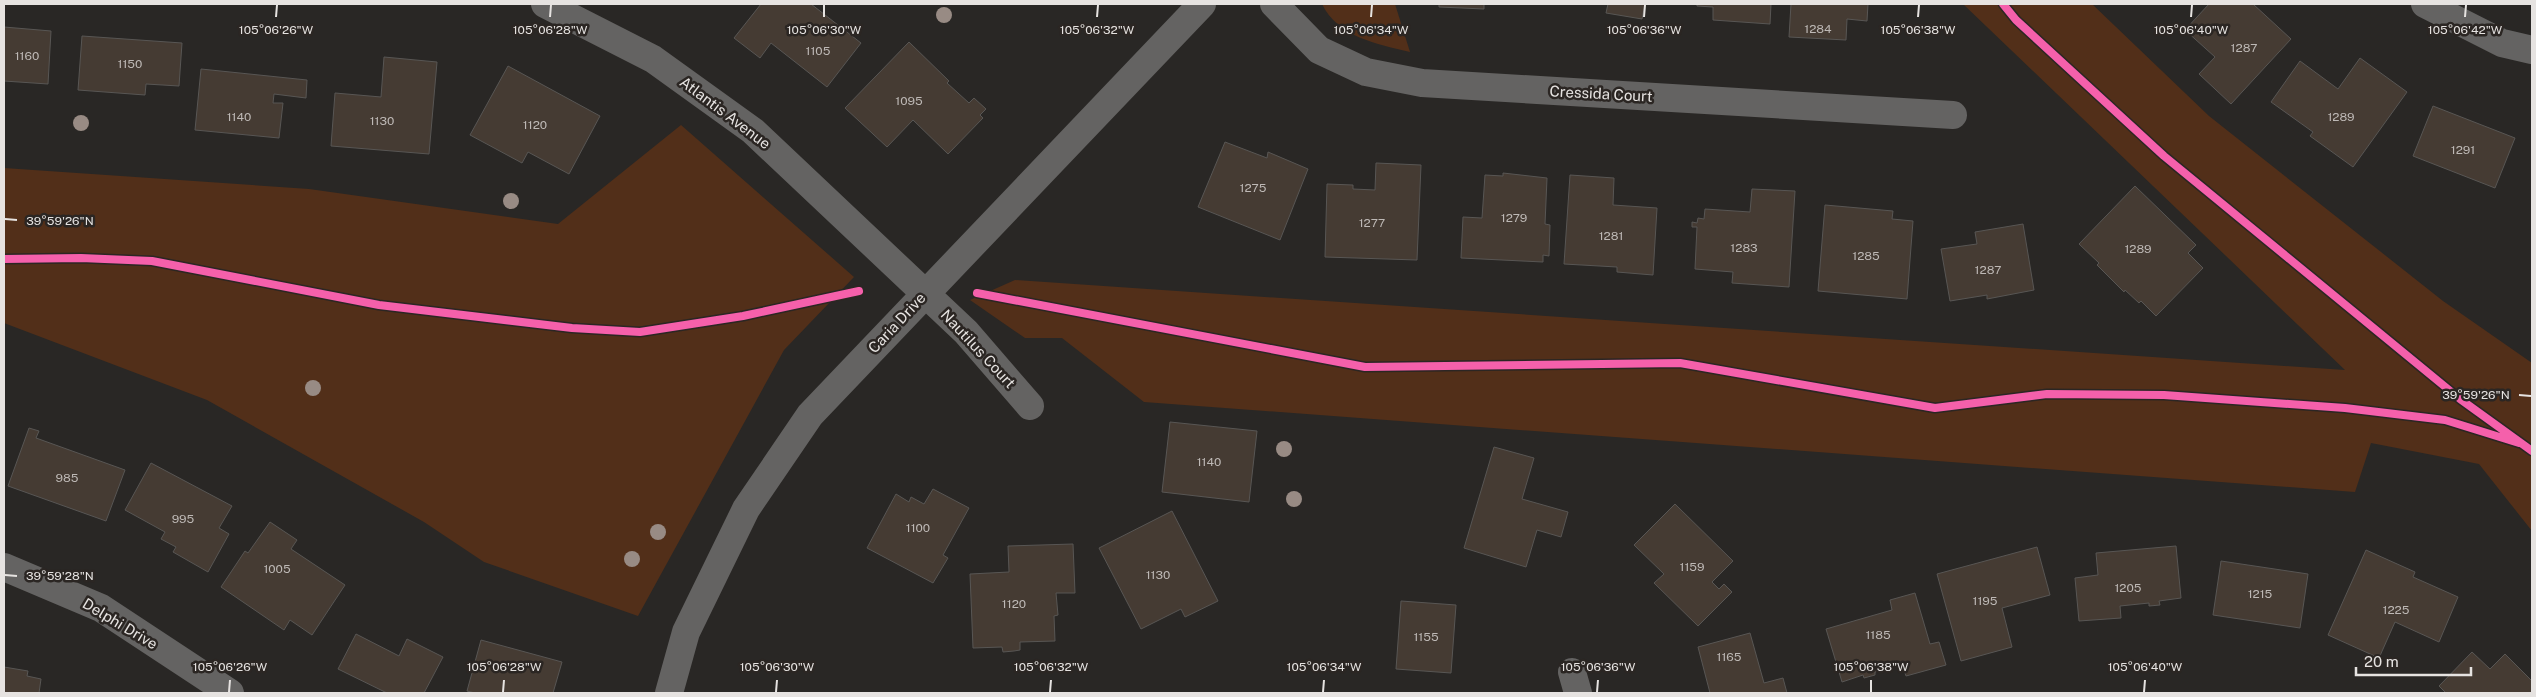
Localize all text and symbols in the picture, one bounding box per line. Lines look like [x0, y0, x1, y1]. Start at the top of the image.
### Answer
house number: 1284 [1804, 22, 1832, 36]
text: 105°06'26"W [239, 23, 314, 37]
text: 105°06'28"W [513, 23, 588, 37]
text: 105°06'30"W [787, 23, 862, 37]
text: 105°06'32"W [1060, 23, 1135, 37]
text: 105°06'34"W [1334, 23, 1409, 37]
text: 105°06'36"W [1607, 23, 1682, 37]
text: 105°06'38"W [1881, 23, 1956, 37]
text: 105°06'40"W [2154, 23, 2229, 37]
text: 105°06'42"W [2428, 23, 2503, 37]
house number: 1287 [2231, 41, 2257, 55]
house number: 1105 [806, 44, 831, 58]
house number: 1160 [15, 49, 39, 63]
house number: 1150 [118, 57, 142, 71]
street label: Atlantis Avenue [677, 73, 774, 152]
street label: Cressida Court [1549, 82, 1653, 105]
house number: 1095 [895, 94, 923, 108]
house number: 1140 [227, 110, 251, 124]
house number: 1289 [2327, 110, 2355, 124]
house number: 1130 [370, 114, 394, 128]
house number: 1120 [523, 118, 547, 132]
house number: 1291 [2451, 143, 2475, 157]
house number: 1275 [1240, 181, 1267, 195]
house number: 1279 [1501, 211, 1527, 225]
text: 39°59'26"N [26, 214, 94, 228]
house number: 1277 [1359, 216, 1385, 230]
house number: 1281 [1599, 229, 1623, 243]
house number: 1283 [1730, 241, 1758, 255]
house number: 1289 [2124, 242, 2152, 256]
house number: 1285 [1852, 249, 1880, 263]
house number: 1287 [1975, 263, 2001, 277]
street label: Caria Drive [865, 289, 929, 356]
street label: Nautilus Court [938, 306, 1019, 392]
text: 39°59'26"N [2442, 388, 2510, 402]
house number: 1140 [1197, 455, 1221, 469]
house number: 985 [56, 471, 79, 485]
house number: 995 [172, 512, 195, 526]
house number: 1100 [906, 521, 930, 535]
house number: 1159 [1680, 560, 1704, 574]
house number: 1005 [263, 562, 291, 576]
house number: 1130 [1146, 568, 1170, 582]
text: 39°59'28"N [26, 569, 94, 583]
house number: 1205 [2114, 581, 2142, 595]
house number: 1215 [2248, 587, 2273, 601]
house number: 1195 [1973, 594, 1998, 608]
street label: Delphi Drive [80, 595, 161, 653]
house number: 1120 [1002, 597, 1026, 611]
house number: 1225 [2383, 603, 2410, 617]
house number: 1185 [1865, 628, 1891, 642]
house number: 1155 [1413, 630, 1439, 644]
scale bar [2356, 644, 2471, 676]
house number: 1165 [1717, 650, 1742, 664]
text: 20 m [2364, 653, 2399, 670]
text: 105°06'26"W [193, 660, 268, 674]
text: 105°06'28"W [467, 660, 542, 674]
text: 105°06'30"W [740, 660, 815, 674]
text: 105°06'32"W [1014, 660, 1089, 674]
text: 105°06'34"W [1287, 660, 1362, 674]
text: 105°06'36"W [1561, 660, 1636, 674]
text: 105°06'38"W [1834, 660, 1909, 674]
text: 105°06'40"W [2108, 660, 2183, 674]

